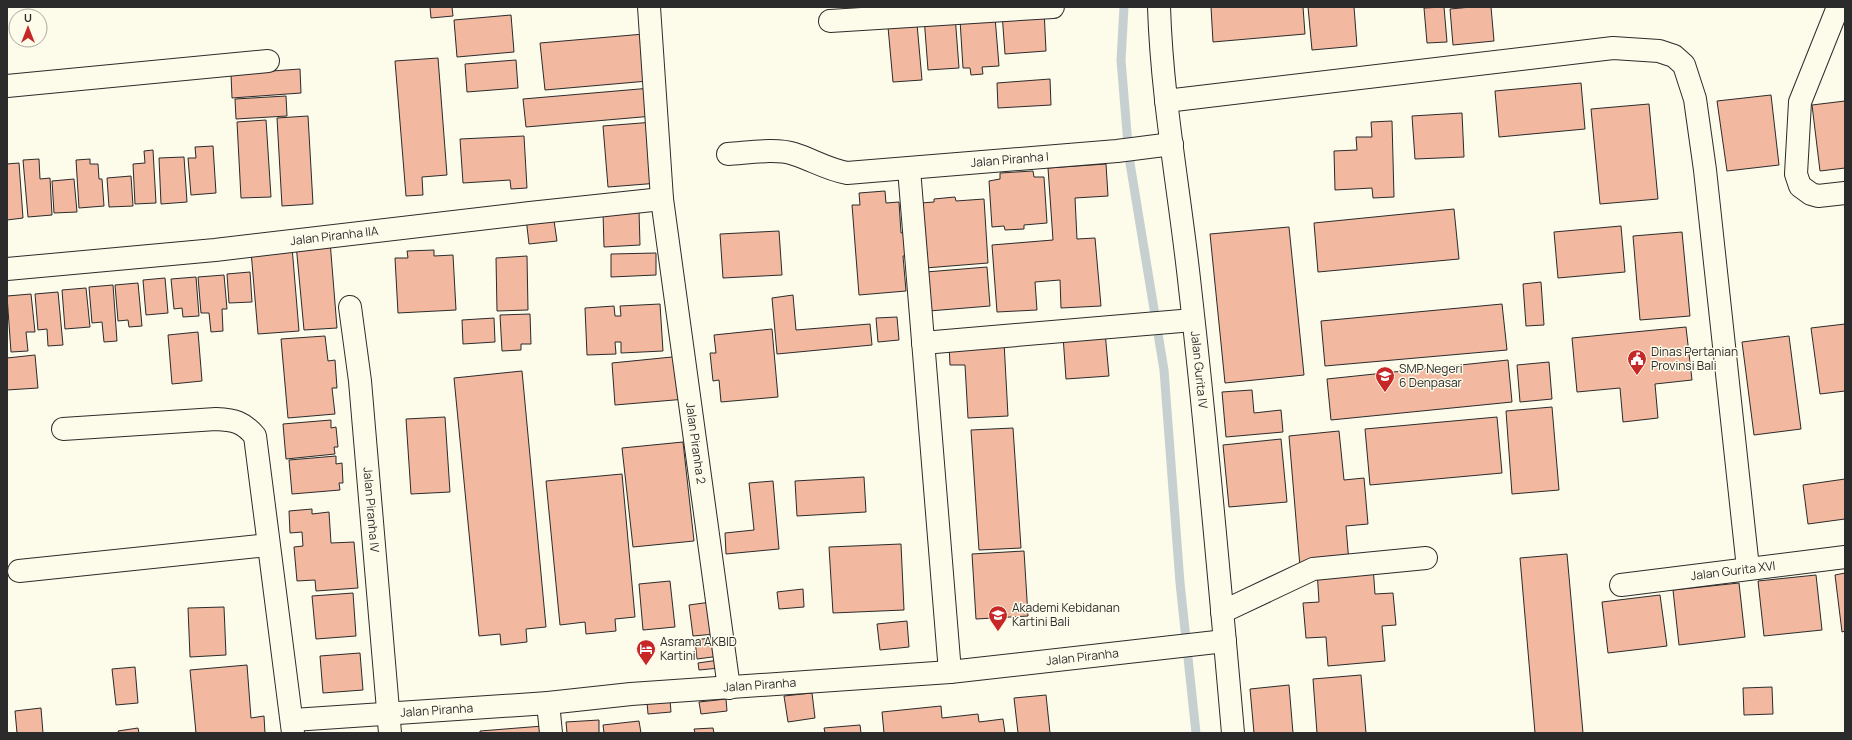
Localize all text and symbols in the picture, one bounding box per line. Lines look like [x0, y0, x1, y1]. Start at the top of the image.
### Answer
north arrow [8, 8, 48, 48]
text: U [24, 10, 32, 25]
street label: Jalan Piranha I [970, 148, 1049, 171]
street label: Jalan Piranha IIA [289, 222, 380, 249]
street label: Jalan Gurita IV [1187, 330, 1212, 410]
place label: Dinas Pertanian Provinsi Bali [1651, 343, 1738, 374]
public building icon: Dinas Pertanian Provinsi Bali [1626, 348, 1648, 376]
place label: SMP Negeri 6 Denpasar [1399, 360, 1463, 391]
school or university icon: SMP Negeri 6 Denpasar [1374, 365, 1396, 393]
street label: Jalan Piranha 2 [682, 401, 710, 485]
street label: Jalan Piranha IV [359, 466, 384, 554]
street label: Jalan Gurita XVI [1690, 557, 1776, 584]
place label: Akademi Kebidanan Kartini Bali [1012, 599, 1120, 630]
school or university icon: Akademi Kebidanan Kartini Bali [987, 604, 1009, 632]
place label: Asrama AKBID Kartini [660, 633, 737, 664]
hotel icon: Asrama AKBID Kartini [635, 638, 657, 666]
street label: Jalan Piranha [1045, 644, 1120, 669]
street label: Jalan Piranha [723, 674, 797, 696]
street label: Jalan Piranha [400, 699, 474, 721]

